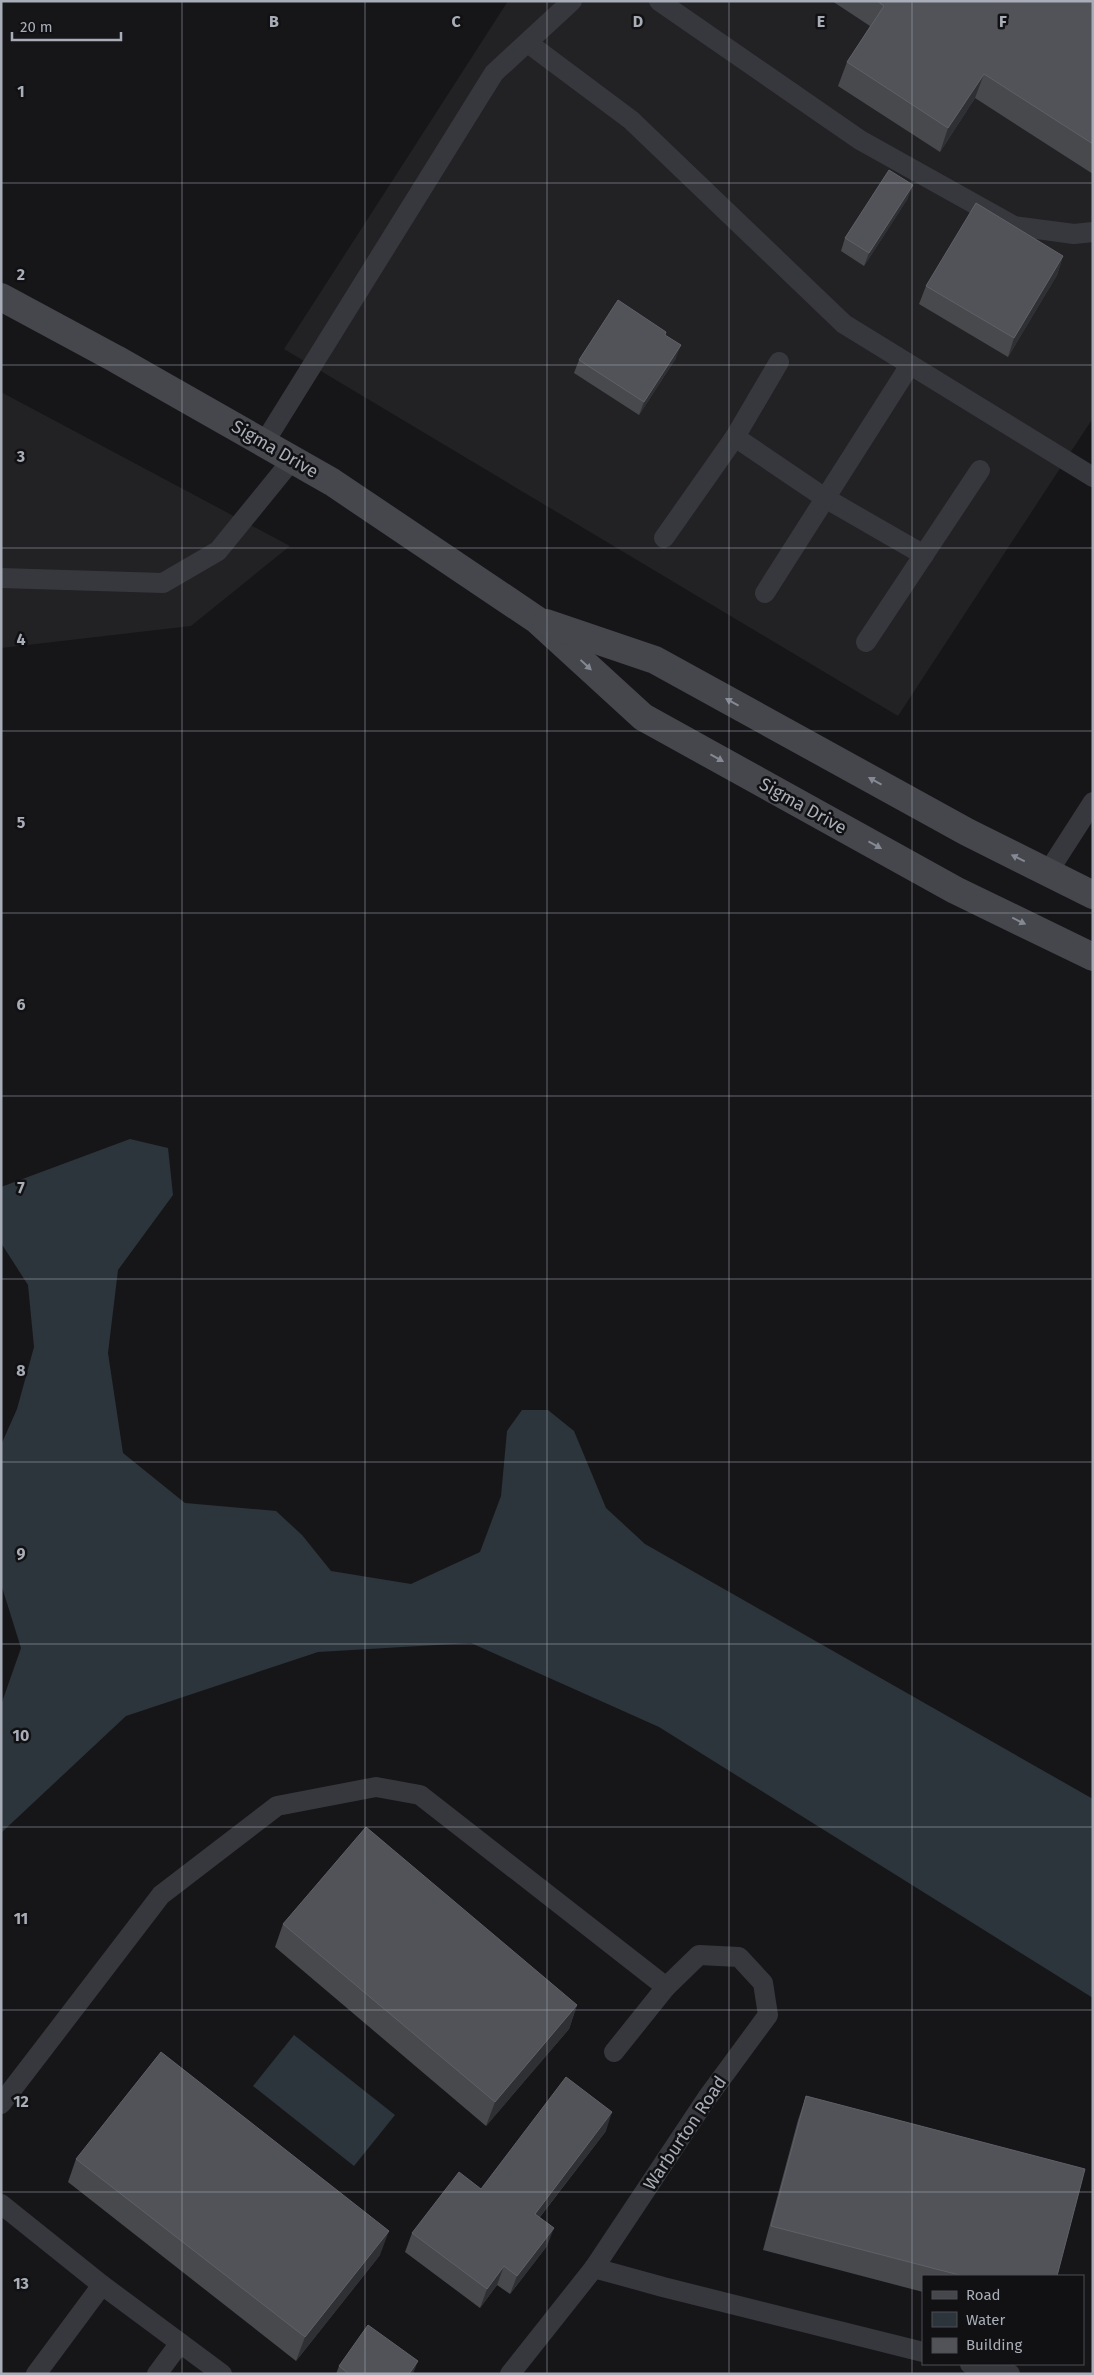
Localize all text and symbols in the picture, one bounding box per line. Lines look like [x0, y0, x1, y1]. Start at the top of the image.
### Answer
scale bar [12, 10, 121, 42]
text: B [269, 12, 279, 31]
text: C [451, 12, 461, 31]
text: D [633, 12, 643, 31]
text: E [817, 12, 825, 31]
text: F [999, 12, 1007, 31]
text: 20 m [20, 18, 53, 36]
text: 1 [17, 82, 25, 101]
text: 2 [17, 265, 25, 284]
street label: Sigma Drive [228, 415, 322, 483]
text: 3 [16, 447, 25, 466]
text: 4 [16, 630, 26, 649]
one-way arrow [579, 659, 591, 671]
one-way arrow [726, 698, 739, 707]
one-way arrow [710, 754, 724, 763]
street label: Sigma Drive [755, 773, 851, 839]
one-way arrow [867, 777, 882, 785]
text: 5 [17, 813, 26, 832]
one-way arrow [868, 841, 881, 850]
one-way arrow [1011, 854, 1025, 862]
one-way arrow [1011, 916, 1026, 925]
text: 6 [16, 995, 26, 1014]
text: 7 [17, 1178, 25, 1197]
text: 8 [16, 1361, 26, 1380]
text: 9 [17, 1544, 26, 1563]
text: 10 [13, 1726, 29, 1745]
text: 11 [14, 1909, 28, 1928]
street label: Warburton Road [639, 2072, 731, 2194]
text: 12 [13, 2092, 29, 2111]
text: 13 [13, 2274, 29, 2293]
legend [922, 2275, 1084, 2365]
text: Road [966, 2286, 1001, 2304]
text: Water [966, 2311, 1005, 2329]
text: Building [966, 2336, 1022, 2354]

